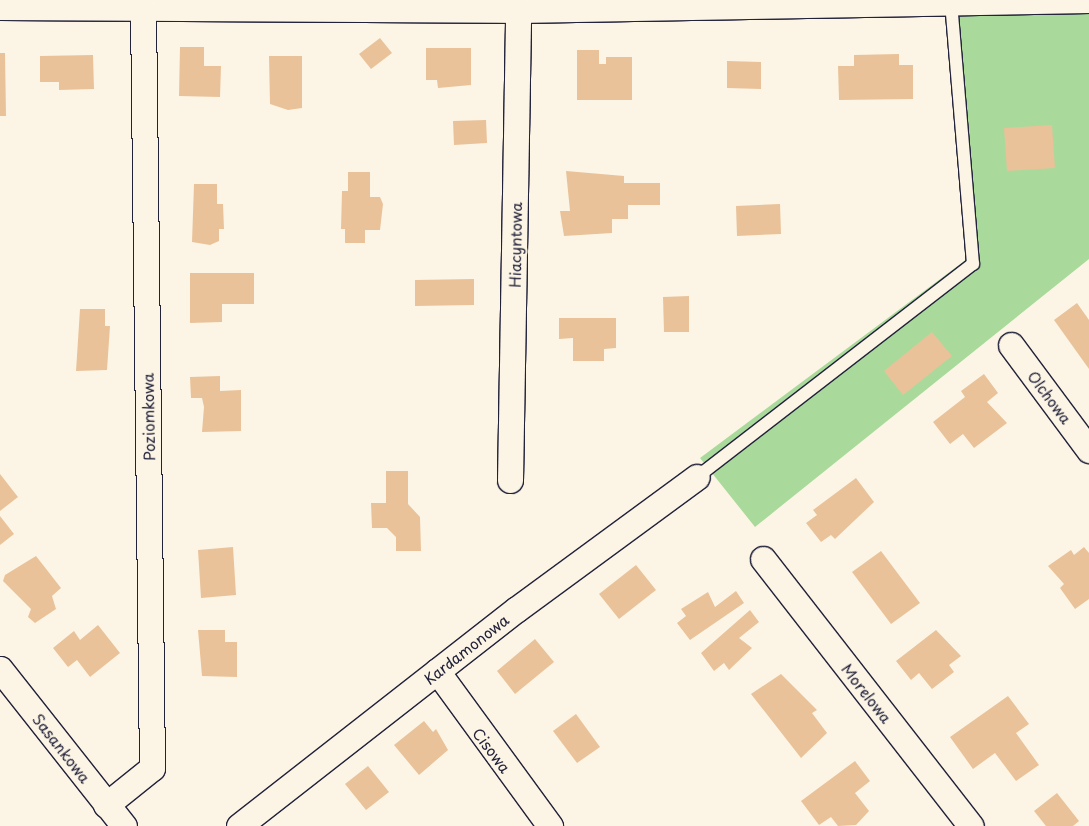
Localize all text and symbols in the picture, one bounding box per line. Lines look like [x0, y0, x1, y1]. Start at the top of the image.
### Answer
street label: Hiacyntowa [505, 202, 525, 288]
street label: Olchowa [1024, 367, 1076, 427]
street label: Poziomkowa [138, 373, 158, 461]
street label: Kardamonowa [420, 610, 512, 688]
street label: Morelowa [838, 660, 896, 726]
street label: Sasankowa [29, 710, 95, 786]
street label: Cisowa [469, 724, 515, 776]

